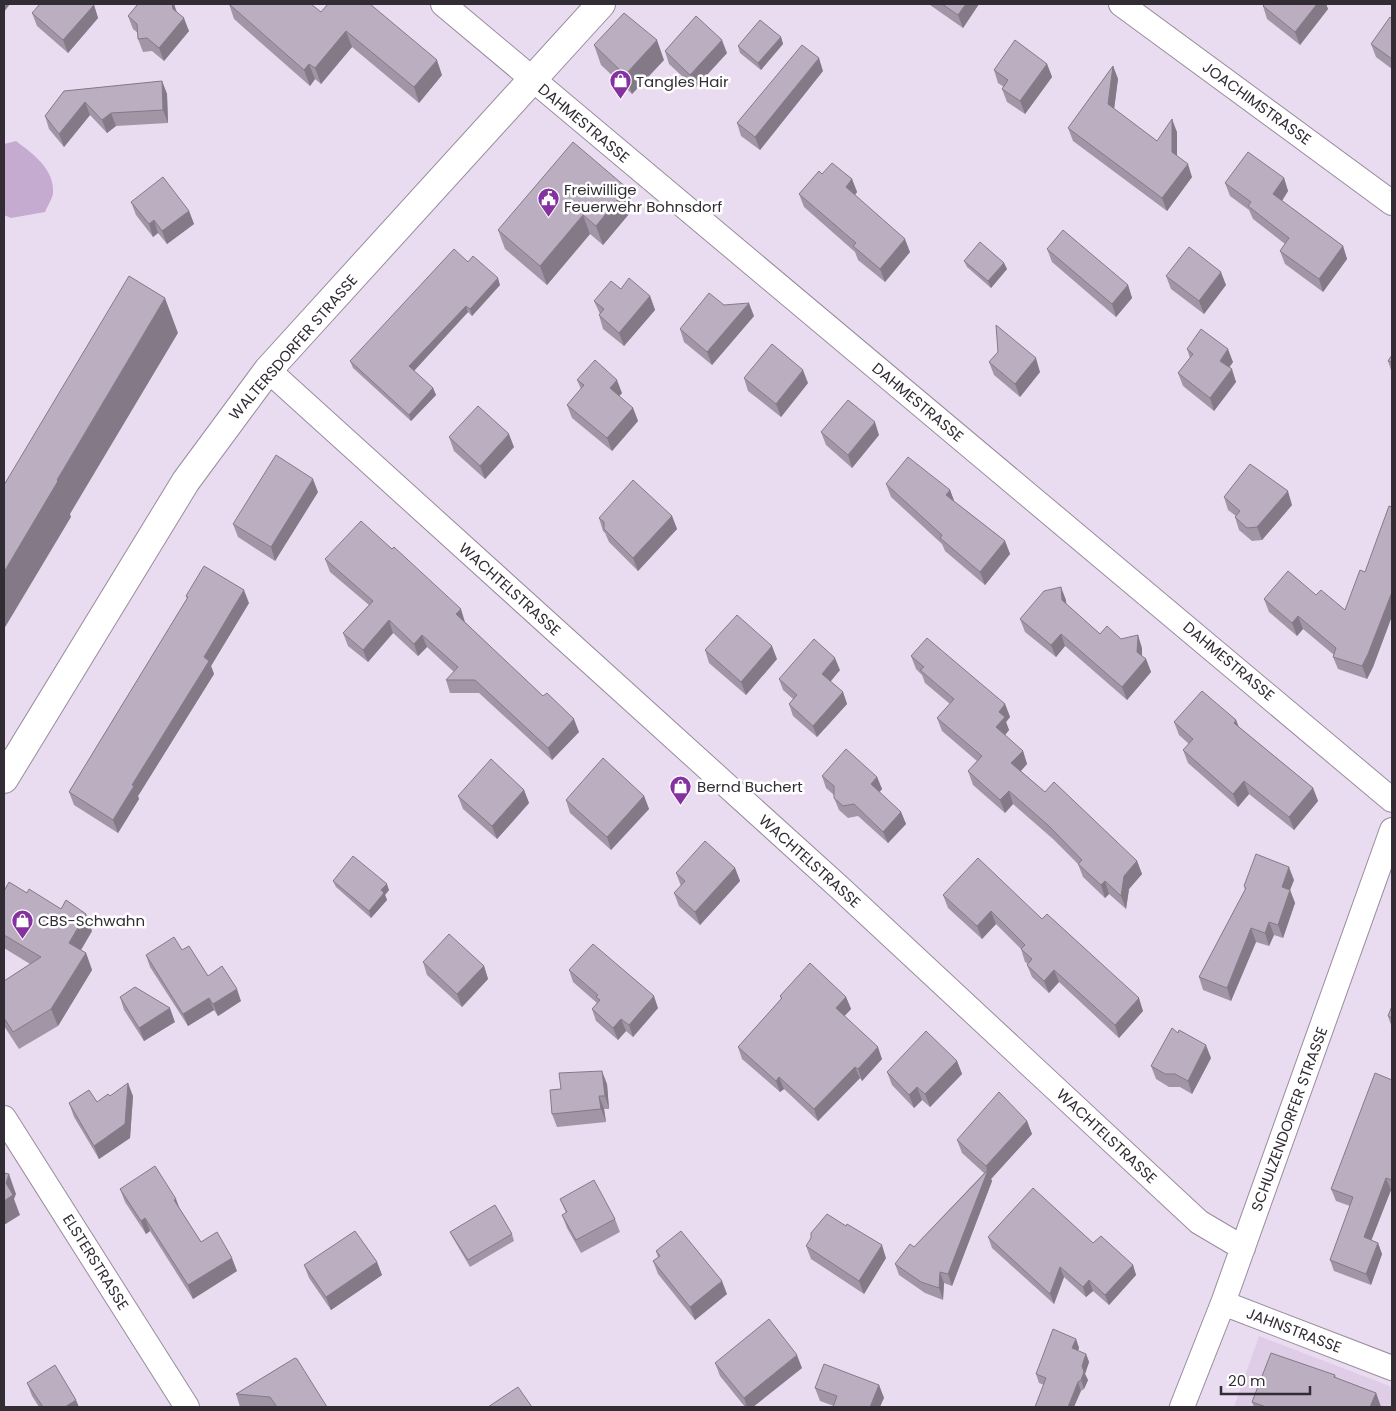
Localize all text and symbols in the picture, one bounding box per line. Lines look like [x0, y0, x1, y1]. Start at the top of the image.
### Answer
street label: JOACHIMSTRASSE [1198, 56, 1316, 150]
shop icon: Tangles Hair [608, 69, 632, 100]
place label: Tangles Hair [636, 71, 729, 92]
street label: DAHMESTRASSE [534, 79, 634, 167]
place label: Freiwillige Feuerwehr Bohnsdorf [564, 179, 722, 217]
public building icon: Freiwillige Feuerwehr Bohnsdorf [536, 186, 560, 217]
street label: WALTERSDORFER STRASSE [224, 270, 362, 424]
street label: DAHMESTRASSE [868, 358, 968, 446]
street label: WACHTELSTRASSE [454, 538, 566, 640]
street label: DAHMESTRASSE [1179, 617, 1279, 705]
shop icon: Bernd Buchert [669, 774, 693, 805]
place label: Bernd Buchert [697, 776, 803, 797]
street label: WACHTELSTRASSE [754, 810, 866, 912]
shop icon: CBS-Schwahn [10, 908, 34, 939]
place label: CBS-Schwahn [38, 910, 145, 931]
street label: SCHULZENDORFER STRASSE [1246, 1024, 1332, 1214]
street label: WACHTELSTRASSE [1052, 1084, 1162, 1188]
street label: ELSTERSTRASSE [58, 1210, 134, 1314]
street label: JAHNSTRASSE [1243, 1302, 1345, 1358]
scale bar [1221, 1364, 1310, 1396]
text: 20 m [1228, 1370, 1266, 1391]

